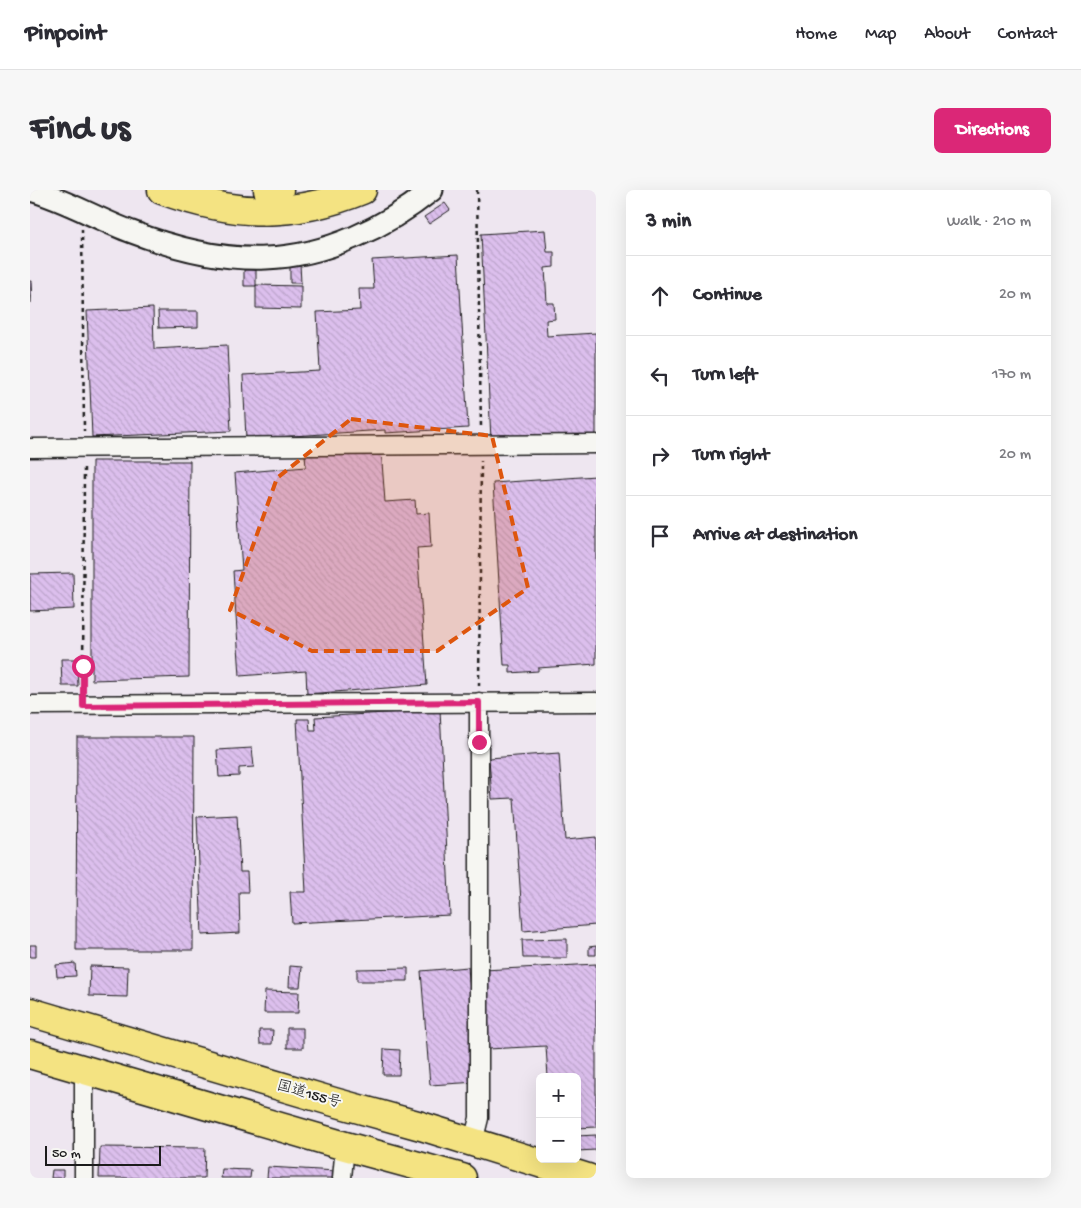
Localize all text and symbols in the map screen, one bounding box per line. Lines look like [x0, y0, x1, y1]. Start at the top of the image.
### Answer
text: Pinpoint [25, 20, 106, 49]
text: Home [795, 24, 837, 45]
text: Map [865, 24, 896, 45]
text: About [924, 24, 970, 45]
text: Contact [998, 24, 1056, 45]
button: Directions [934, 108, 1051, 153]
text: Find us [30, 110, 130, 151]
text: 3 min [646, 210, 691, 235]
text: Walk · 210 m [947, 213, 1031, 232]
icon: ahead [646, 282, 674, 310]
text: Continue [693, 284, 762, 307]
text: 20 m [999, 286, 1031, 305]
icon: left [646, 362, 674, 390]
text: Turn left [693, 364, 757, 387]
text: 170 m [992, 366, 1031, 385]
icon: right [646, 442, 674, 470]
text: Turn right [693, 444, 769, 467]
text: 20 m [999, 446, 1031, 465]
icon: arrive [646, 522, 674, 550]
text: Arrive at destination [693, 524, 857, 547]
route start [72, 655, 95, 678]
route end [468, 731, 491, 754]
map controls [536, 1073, 581, 1163]
button: + [536, 1073, 581, 1118]
street label: 国道155号 [274, 1077, 344, 1113]
button: − [536, 1118, 581, 1163]
scale bar [45, 1143, 161, 1166]
text: 50 m [52, 1146, 81, 1163]

